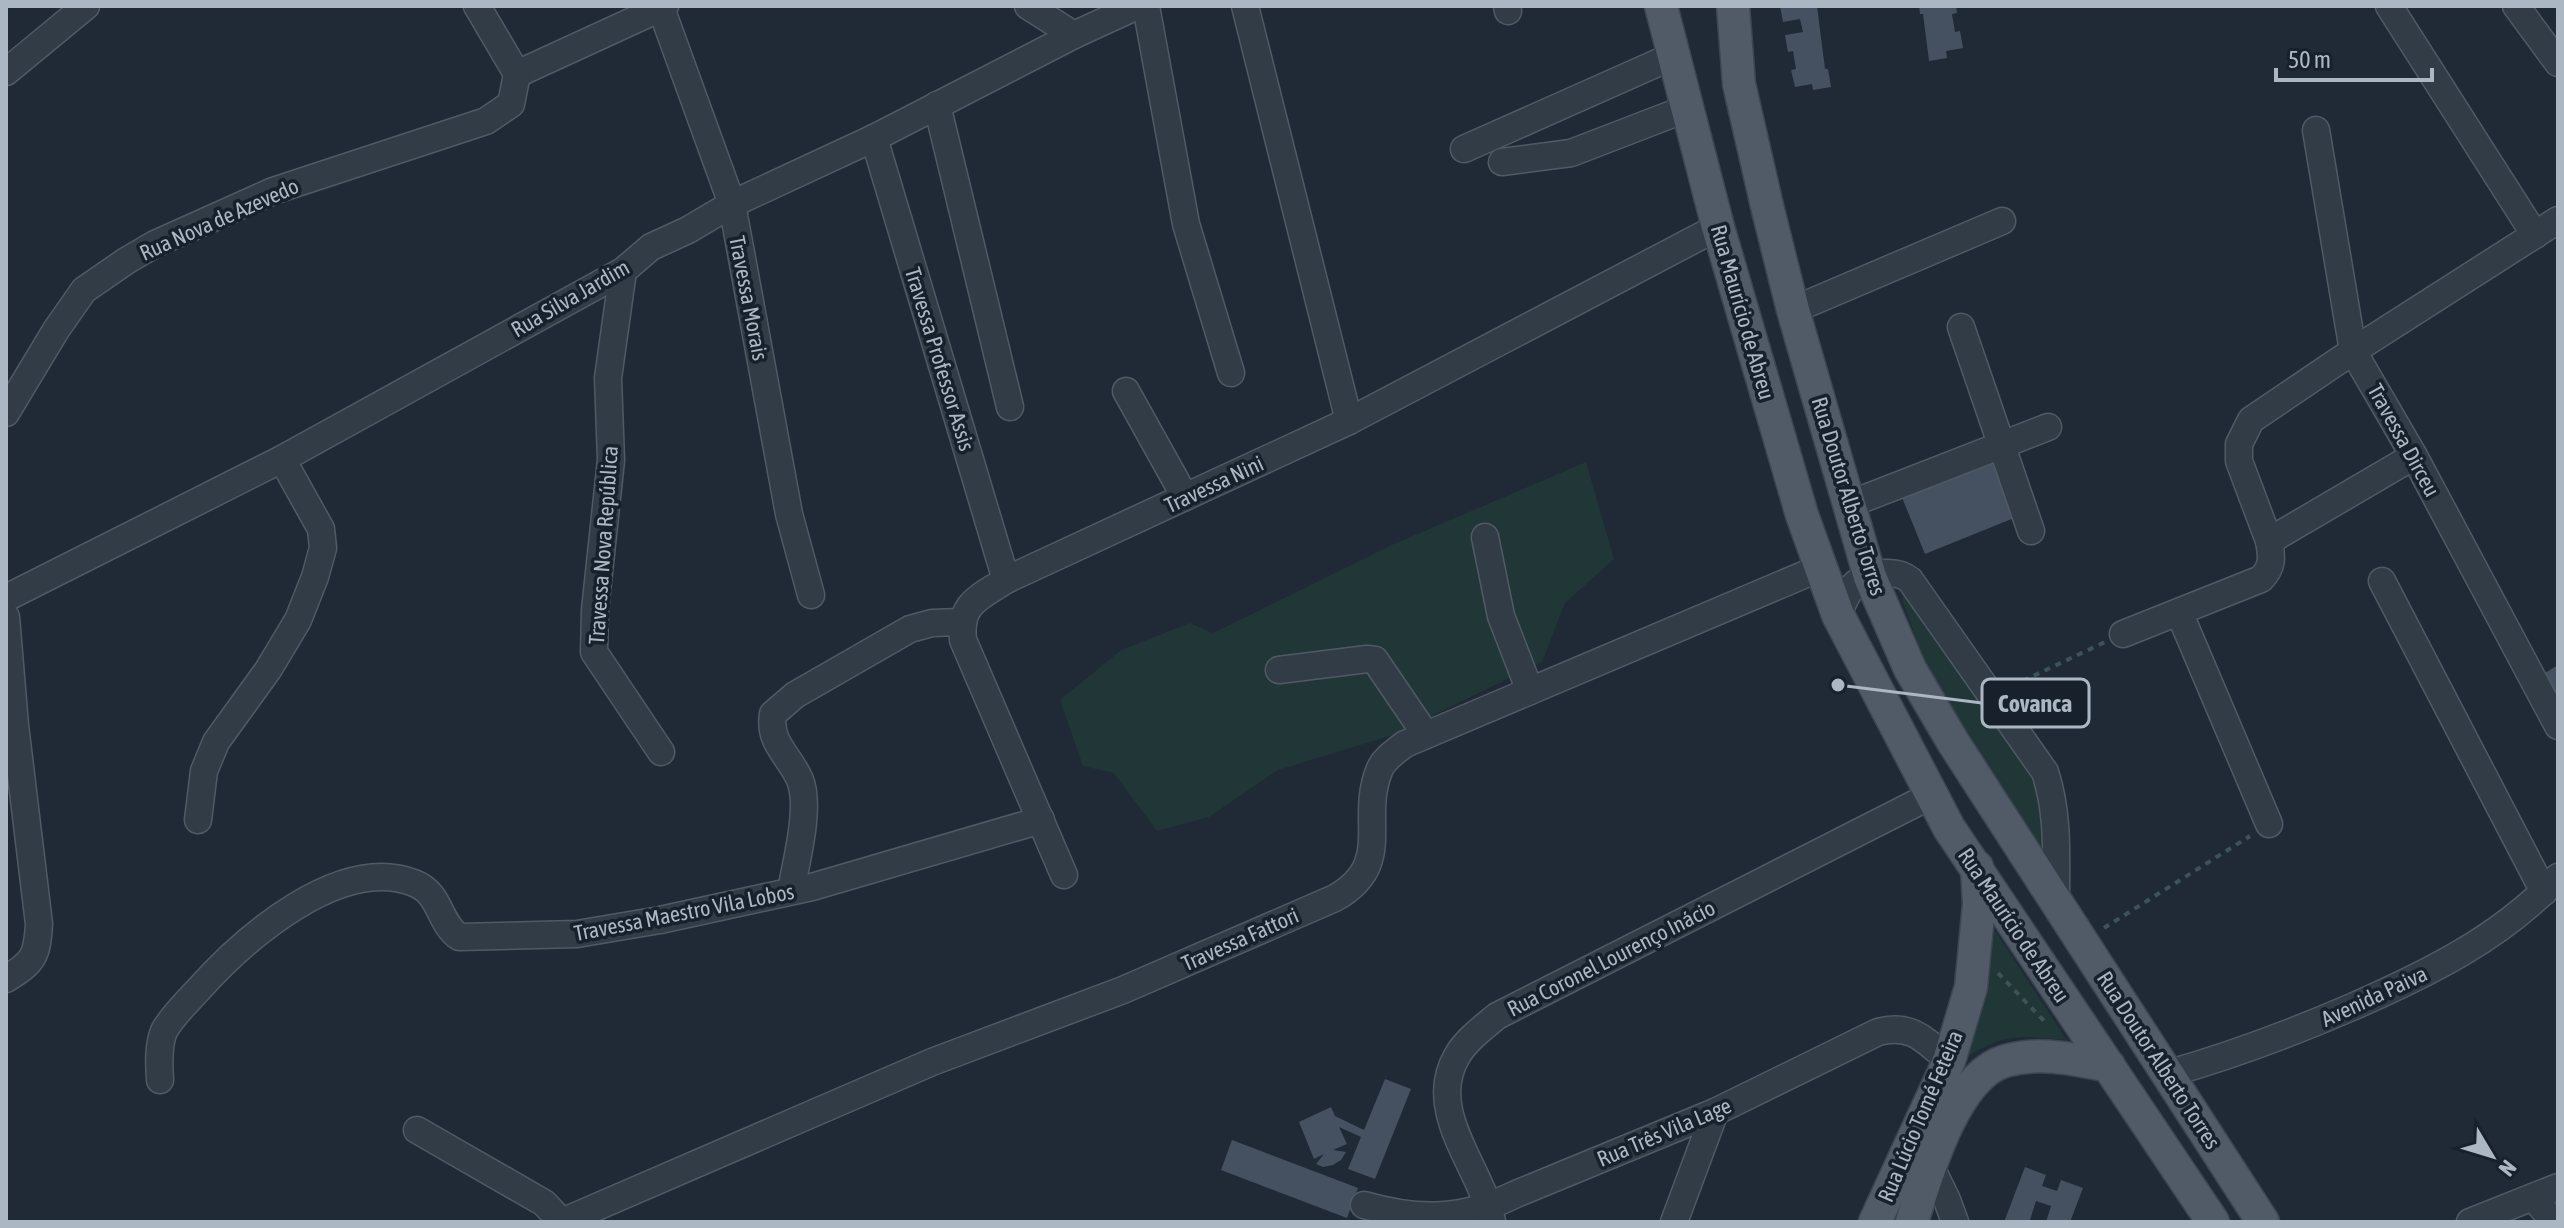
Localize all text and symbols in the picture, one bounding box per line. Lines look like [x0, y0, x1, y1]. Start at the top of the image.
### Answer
scale bar [2276, 32, 2432, 82]
text: 50 m [2288, 46, 2331, 73]
street label: Rua Nova de Azevedo [135, 172, 303, 266]
street label: Rua Maurício de Abreu [1706, 222, 1780, 402]
street label: Travessa Morais [724, 233, 774, 363]
street label: Rua Silva Jardim [506, 254, 634, 342]
street label: Travessa Professor Assis [900, 264, 980, 454]
street label: Travessa Dirceu [2362, 379, 2446, 501]
street label: Rua Doutor Alberto Torres [1806, 394, 1892, 599]
street label: Travessa Nova República [583, 445, 623, 645]
street label: Travessa Nini [1160, 450, 1268, 518]
callout: Covanca [1982, 679, 2089, 727]
text: Covanca [1998, 690, 2072, 717]
street label: Rua Maurício de Abreu [1953, 843, 2075, 1007]
street label: Travessa Maestro Vila Lobos [572, 878, 796, 946]
street label: Rua Coronel Lourenço Inácio [1503, 894, 1719, 1022]
street label: Travessa Fattori [1178, 902, 1302, 976]
street label: Avenida Paiva [2317, 960, 2431, 1032]
street label: Rua Doutor Alberto Torres [2092, 966, 2226, 1154]
street label: Rua Lúcio Tomé Feteira [1872, 1026, 1968, 1206]
street label: Rua Três Vila Lage [1593, 1092, 1735, 1172]
north arrow [2452, 1116, 2532, 1196]
text: N [2494, 1155, 2522, 1181]

